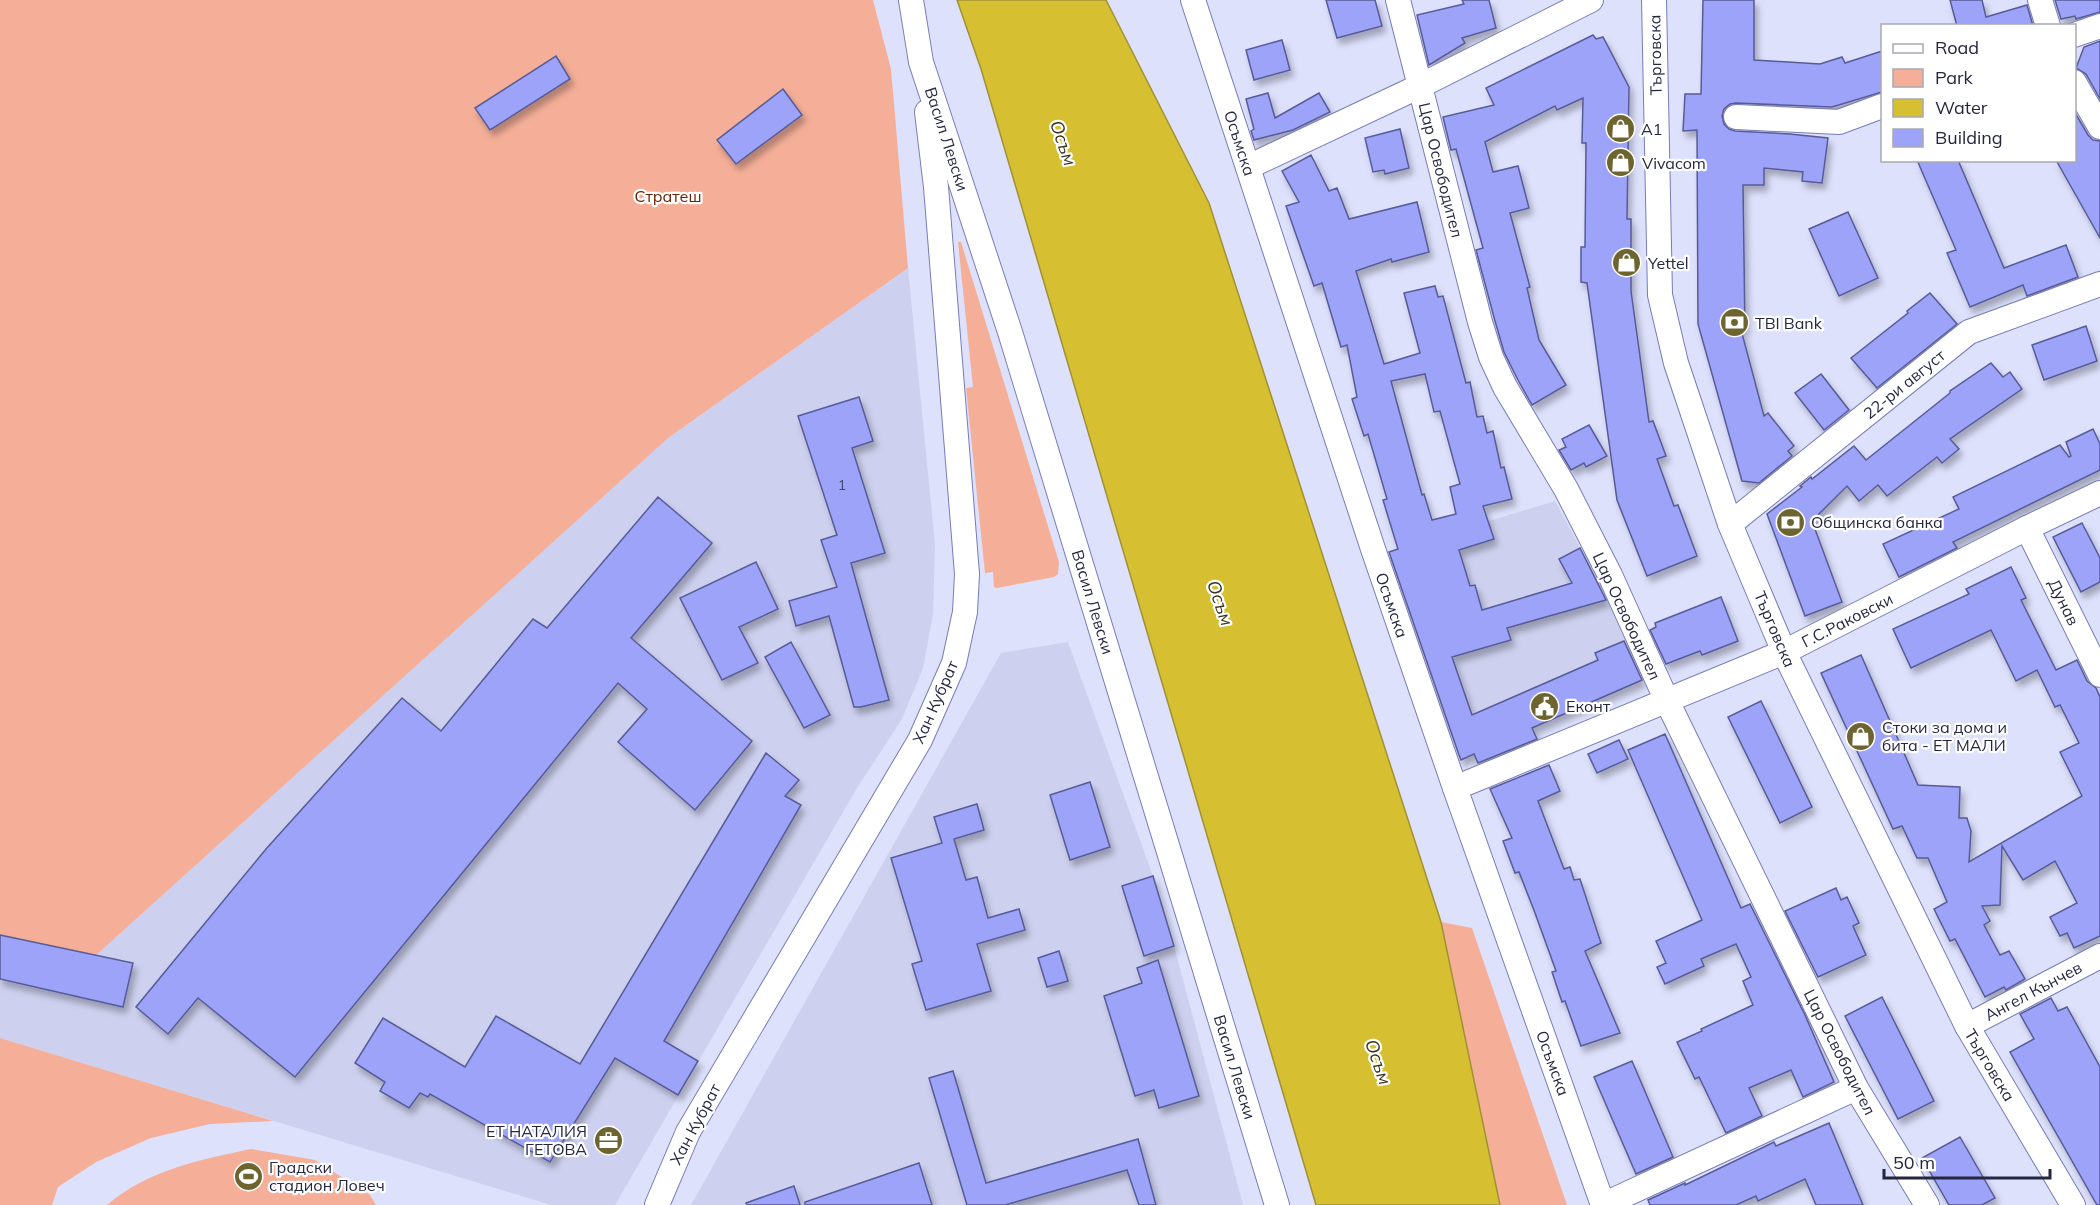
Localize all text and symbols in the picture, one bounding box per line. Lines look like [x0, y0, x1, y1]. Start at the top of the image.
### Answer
street label: Търговска [1644, 14, 1666, 96]
legend [1881, 24, 2076, 162]
text: Road [1935, 36, 1979, 59]
text: Park [1935, 66, 1974, 89]
street label: Васил Левски [921, 85, 973, 193]
text: Water [1935, 96, 1988, 119]
street label: Цар Освободител [1415, 100, 1467, 240]
street label: Осъмска [1220, 108, 1260, 178]
shop icon: A1 [1604, 113, 1636, 145]
water label: Осъм [1045, 117, 1082, 169]
place label: A1 [1641, 119, 1662, 139]
text: Building [1935, 126, 2003, 149]
shop icon: Vivacom [1605, 147, 1637, 179]
place label: Vivacom [1642, 153, 1706, 173]
park label: Стратеш [635, 186, 701, 206]
shop icon: Yettel [1611, 247, 1643, 279]
place label: Yettel [1647, 253, 1689, 273]
bank icon: TBI Bank [1718, 307, 1750, 339]
place label: TBI Bank [1755, 313, 1823, 333]
street label: 22-ри август [1859, 345, 1949, 423]
house number: 1 [838, 476, 846, 494]
bank icon: Общинска банка [1774, 506, 1806, 538]
place label: Общинска банка [1811, 512, 1943, 532]
street label: Васил Левски [1068, 547, 1118, 657]
street label: Цар Освободител [1589, 549, 1665, 683]
street label: Осъмска [1372, 570, 1412, 640]
street label: Дунав [2044, 575, 2084, 629]
water label: Осъм [1202, 577, 1239, 629]
street label: Търговска [1750, 588, 1800, 670]
street label: Г.С.Раковски [1798, 588, 1896, 652]
street label: Хан Кубрат [908, 657, 962, 747]
public building icon: Еконт [1529, 690, 1561, 722]
place label: Еконт [1566, 696, 1611, 716]
place label: Стоки за дома и бита - ЕТ МАЛИ [1882, 717, 2007, 755]
shop icon: Стоки за дома и бита - ЕТ МАЛИ [1845, 720, 1877, 752]
street label: Ангел Кънчев [1981, 957, 2085, 1025]
street label: Цар Освободител [1800, 986, 1880, 1118]
street label: Васил Левски [1210, 1012, 1260, 1122]
street label: Търговска [1961, 1025, 2019, 1105]
street label: Осъмска [1532, 1028, 1574, 1098]
water label: Осъм [1360, 1036, 1397, 1088]
street label: Хан Кубрат [665, 1079, 725, 1168]
place label: ЕТ НАТАЛИЯ ГЕТОВА [486, 1121, 587, 1159]
office icon: ЕТ НАТАЛИЯ ГЕТОВА [592, 1124, 624, 1156]
scale bar [1884, 1142, 2050, 1180]
text: 50 m [1893, 1151, 1935, 1174]
place label: Градски стадион Ловеч [269, 1157, 385, 1195]
sports icon: Градски стадион Ловеч [232, 1160, 264, 1192]

